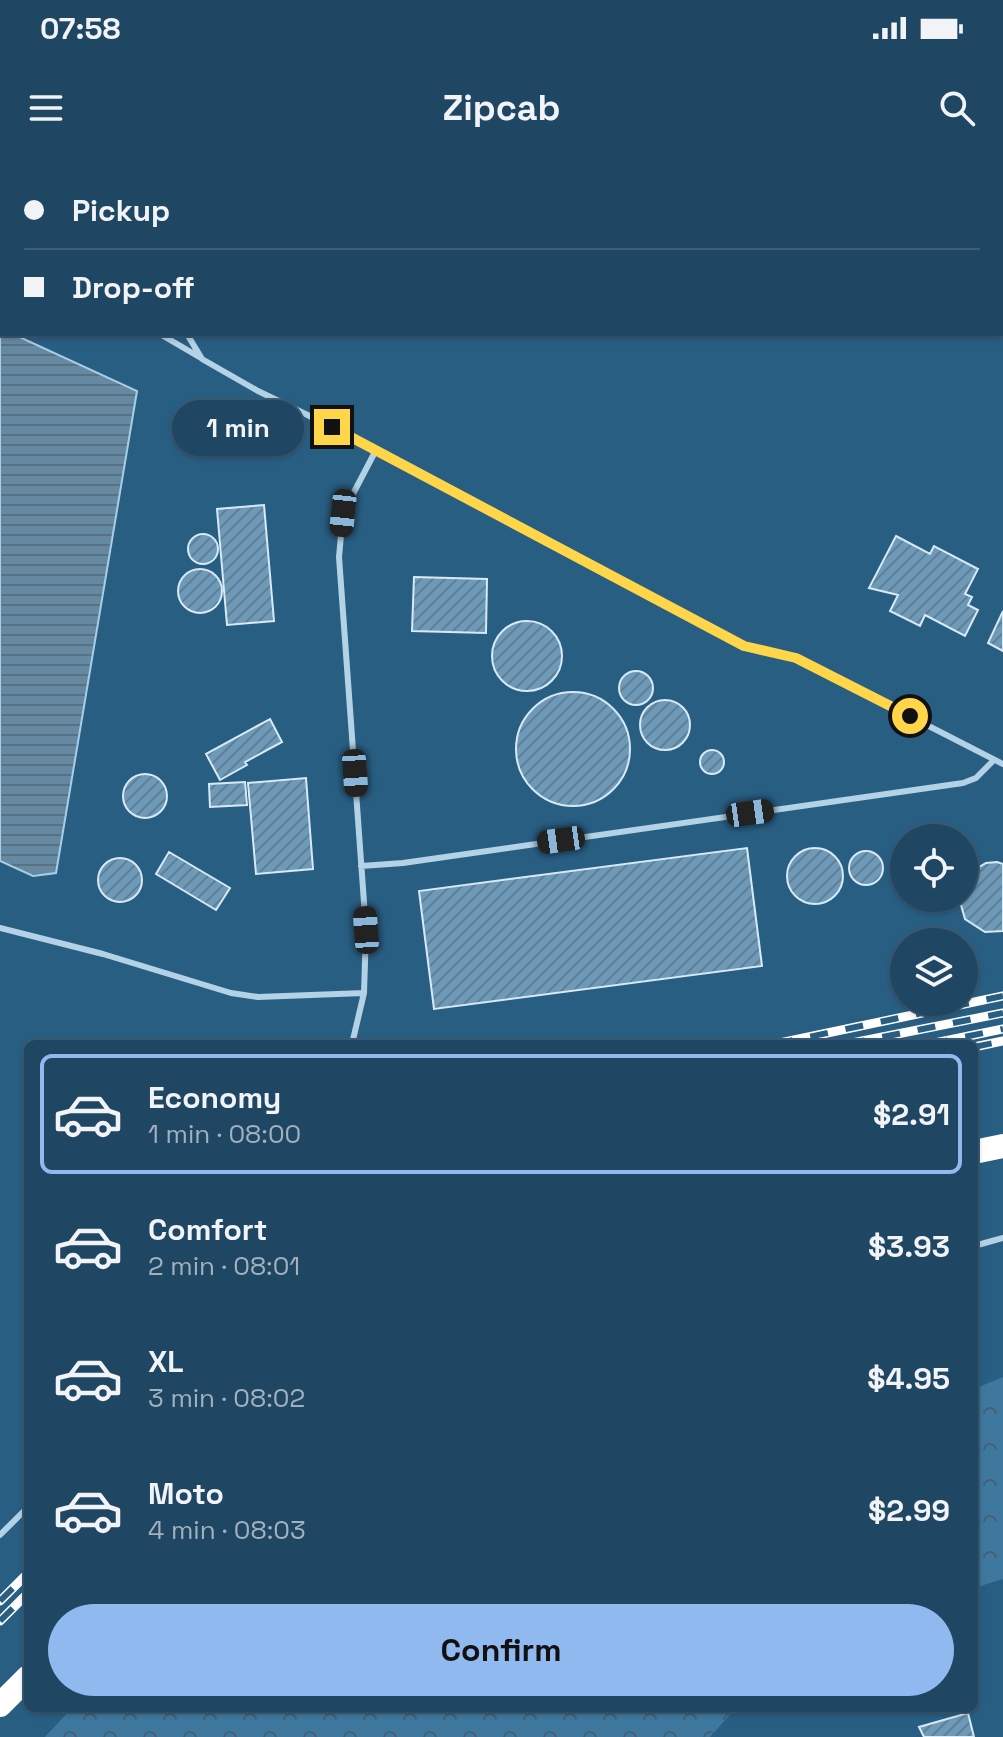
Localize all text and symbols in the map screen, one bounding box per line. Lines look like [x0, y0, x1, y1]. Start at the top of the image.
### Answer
text: 07:58 [40, 9, 120, 48]
text: Zipcab [442, 85, 561, 131]
icon: menu [24, 86, 68, 130]
icon: search [935, 86, 979, 130]
text: Pickup [72, 191, 170, 230]
text: Drop-off [72, 268, 195, 307]
callout: 1 min [172, 399, 304, 455]
route end [314, 409, 350, 445]
text: 1 min [206, 411, 270, 445]
car [329, 488, 357, 538]
route start [892, 698, 928, 734]
car [341, 748, 369, 798]
car [725, 798, 775, 828]
map controls [890, 824, 978, 1016]
button: locate [890, 824, 978, 912]
car [536, 825, 586, 855]
car [352, 905, 380, 955]
button: layers [890, 928, 978, 1016]
icon: car [52, 1078, 124, 1150]
text: Economy [148, 1078, 281, 1117]
text: $2.91 [873, 1095, 950, 1134]
text: 1 min · 08:00 [148, 1117, 301, 1151]
icon: car [52, 1210, 124, 1282]
text: Comfort [148, 1210, 267, 1249]
text: $3.93 [868, 1227, 950, 1266]
text: 2 min · 08:01 [148, 1249, 300, 1283]
icon: car [52, 1342, 124, 1414]
text: XL [148, 1342, 184, 1381]
text: $4.95 [867, 1359, 950, 1398]
text: 3 min · 08:02 [148, 1381, 305, 1415]
icon: car [52, 1474, 124, 1546]
text: Moto [148, 1474, 224, 1513]
text: $2.99 [868, 1491, 950, 1530]
text: 4 min · 08:03 [148, 1513, 306, 1547]
button: Confirm [48, 1604, 954, 1696]

